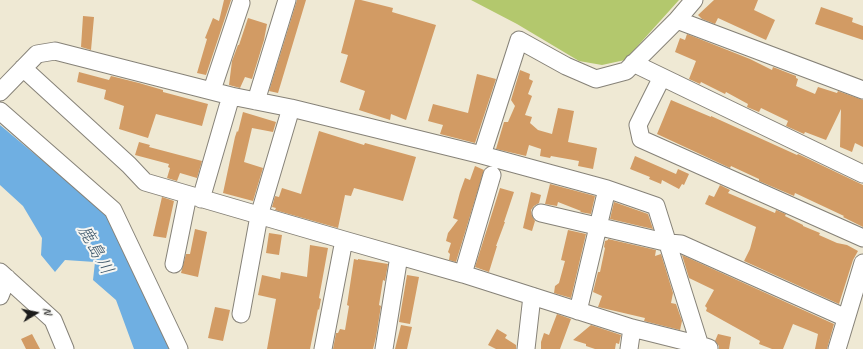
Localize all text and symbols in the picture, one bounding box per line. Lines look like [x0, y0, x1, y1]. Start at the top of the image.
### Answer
water label: 鹿島川 [72, 221, 118, 279]
north arrow [16, 293, 56, 333]
text: N [40, 306, 55, 315]

